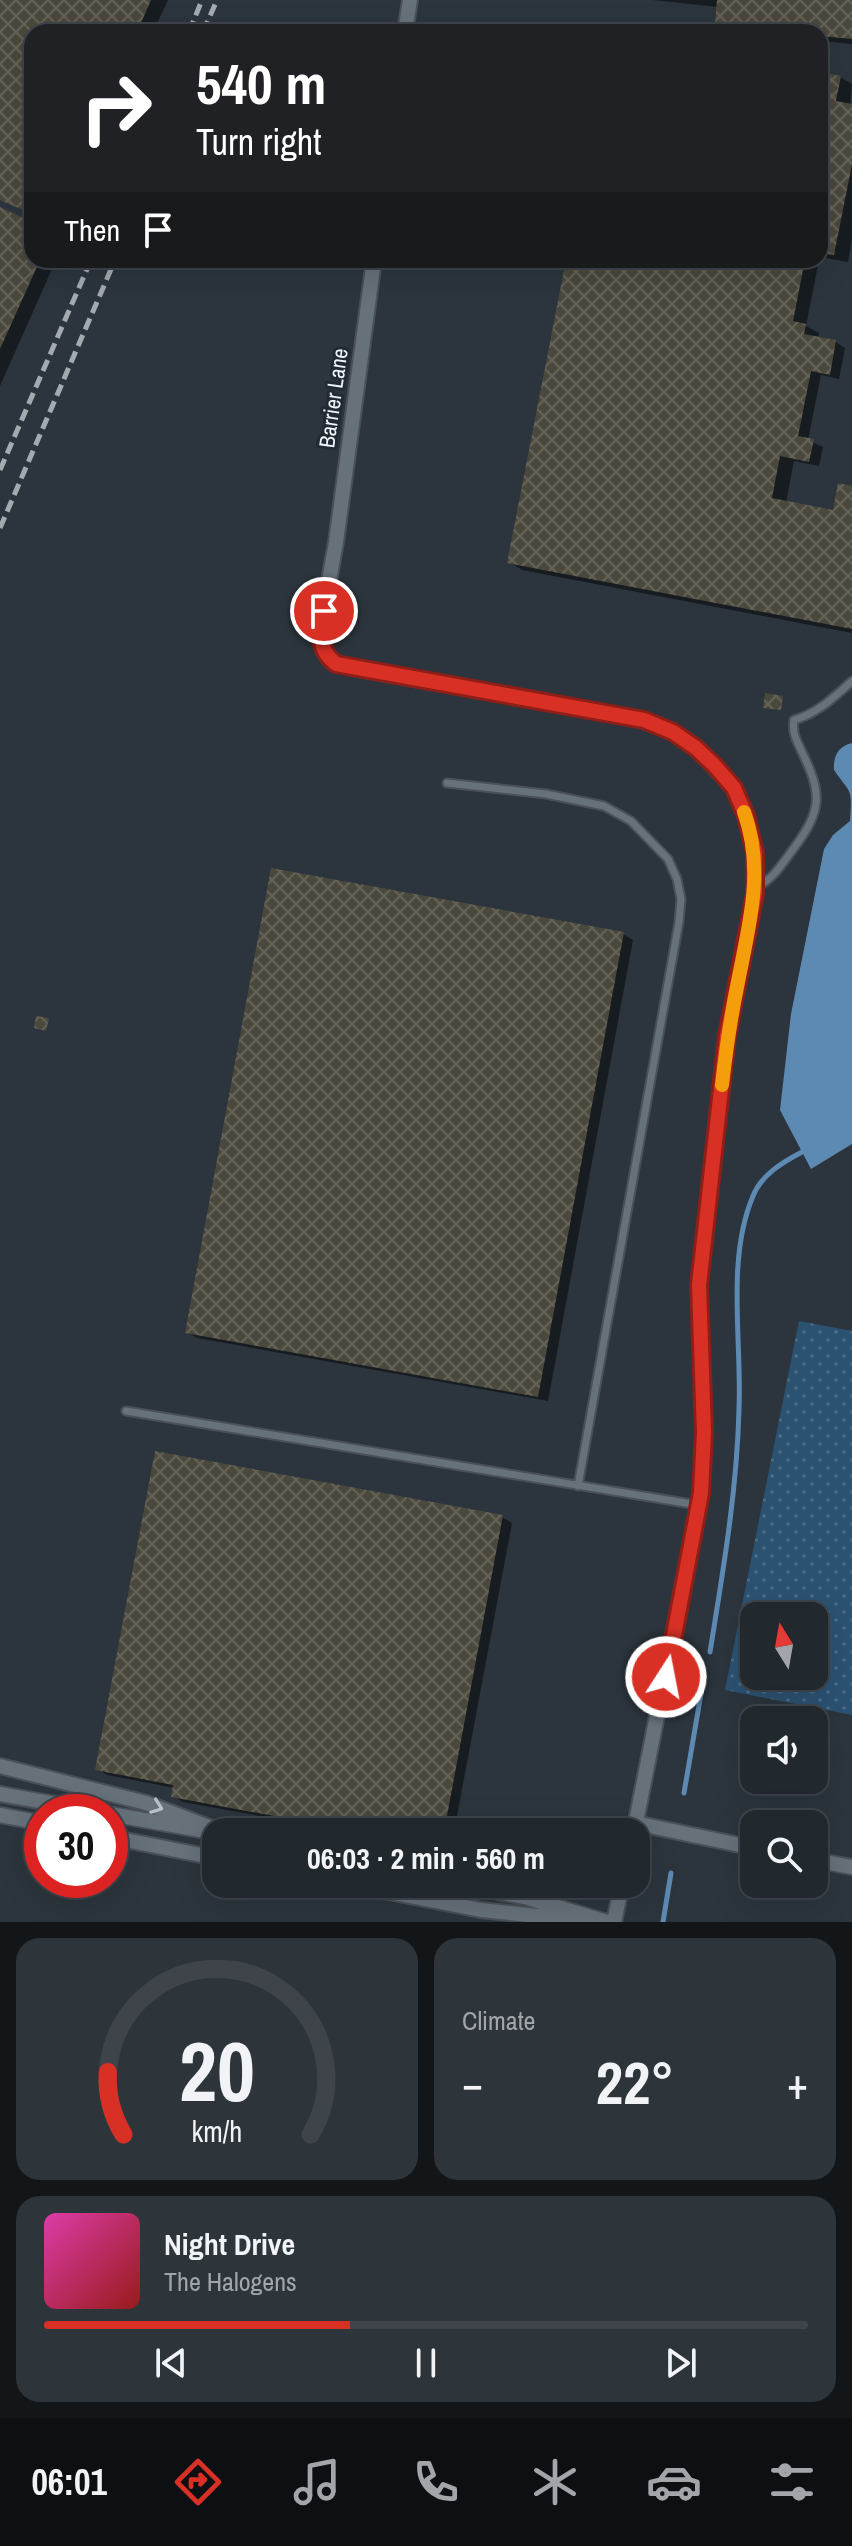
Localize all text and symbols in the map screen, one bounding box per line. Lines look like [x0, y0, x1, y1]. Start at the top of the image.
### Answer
text: 540 m [196, 46, 326, 121]
icon: right [64, 56, 168, 160]
text: Turn right [196, 118, 321, 166]
icon: arrive [136, 208, 180, 252]
text: Then [64, 210, 120, 250]
street label: Barrier Lane [311, 346, 355, 450]
pin [290, 577, 358, 645]
icon: arrive [302, 589, 346, 633]
north arrow [740, 1602, 828, 1690]
map controls [740, 1602, 828, 1898]
position arrow [624, 1635, 708, 1719]
button: sound [740, 1706, 828, 1794]
speed limit sign: 30 [24, 1794, 128, 1898]
one-way arrow [149, 1797, 163, 1813]
button: search [740, 1810, 828, 1898]
text: 06:03 · 2 min · 560 m [307, 1838, 545, 1878]
text: Climate [462, 2003, 535, 2038]
text: 20 [179, 2015, 255, 2127]
text: 22° [596, 2042, 674, 2123]
text: − [462, 2053, 483, 2113]
text: + [787, 2053, 808, 2113]
text: km/h [192, 2112, 242, 2151]
text: Night Drive [164, 2224, 295, 2264]
text: The Halogens [164, 2264, 297, 2299]
icon: previous [149, 2341, 193, 2385]
icon: pause [404, 2341, 448, 2385]
icon: next [659, 2341, 703, 2385]
icon: directions [170, 2454, 226, 2510]
icon: music [289, 2454, 345, 2510]
icon: phone [408, 2454, 464, 2510]
icon: climate [527, 2454, 583, 2510]
icon: car [646, 2454, 702, 2510]
icon: filters [764, 2454, 820, 2510]
text: 06:01 [31, 2458, 107, 2506]

